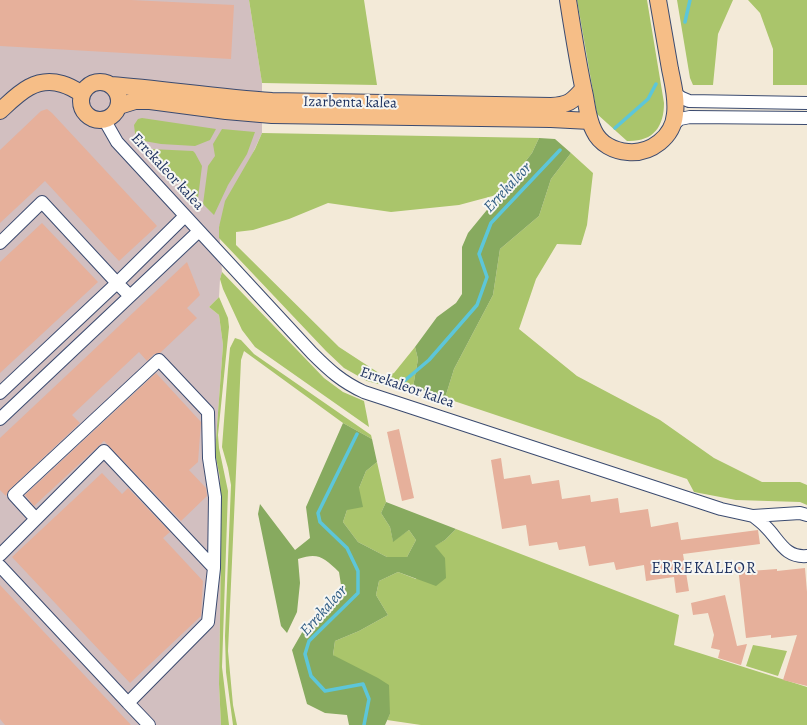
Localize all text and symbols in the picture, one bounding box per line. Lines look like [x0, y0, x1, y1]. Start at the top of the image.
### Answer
street label: Izarbenta kalea [303, 93, 397, 113]
street label: Errekaleor kalea [127, 130, 207, 214]
water label: Errekaleor [480, 159, 536, 217]
street label: Errekaleor kalea [357, 363, 457, 413]
district label: ERREKALEOR [651, 559, 757, 579]
water label: Errekaleor [296, 582, 352, 640]

